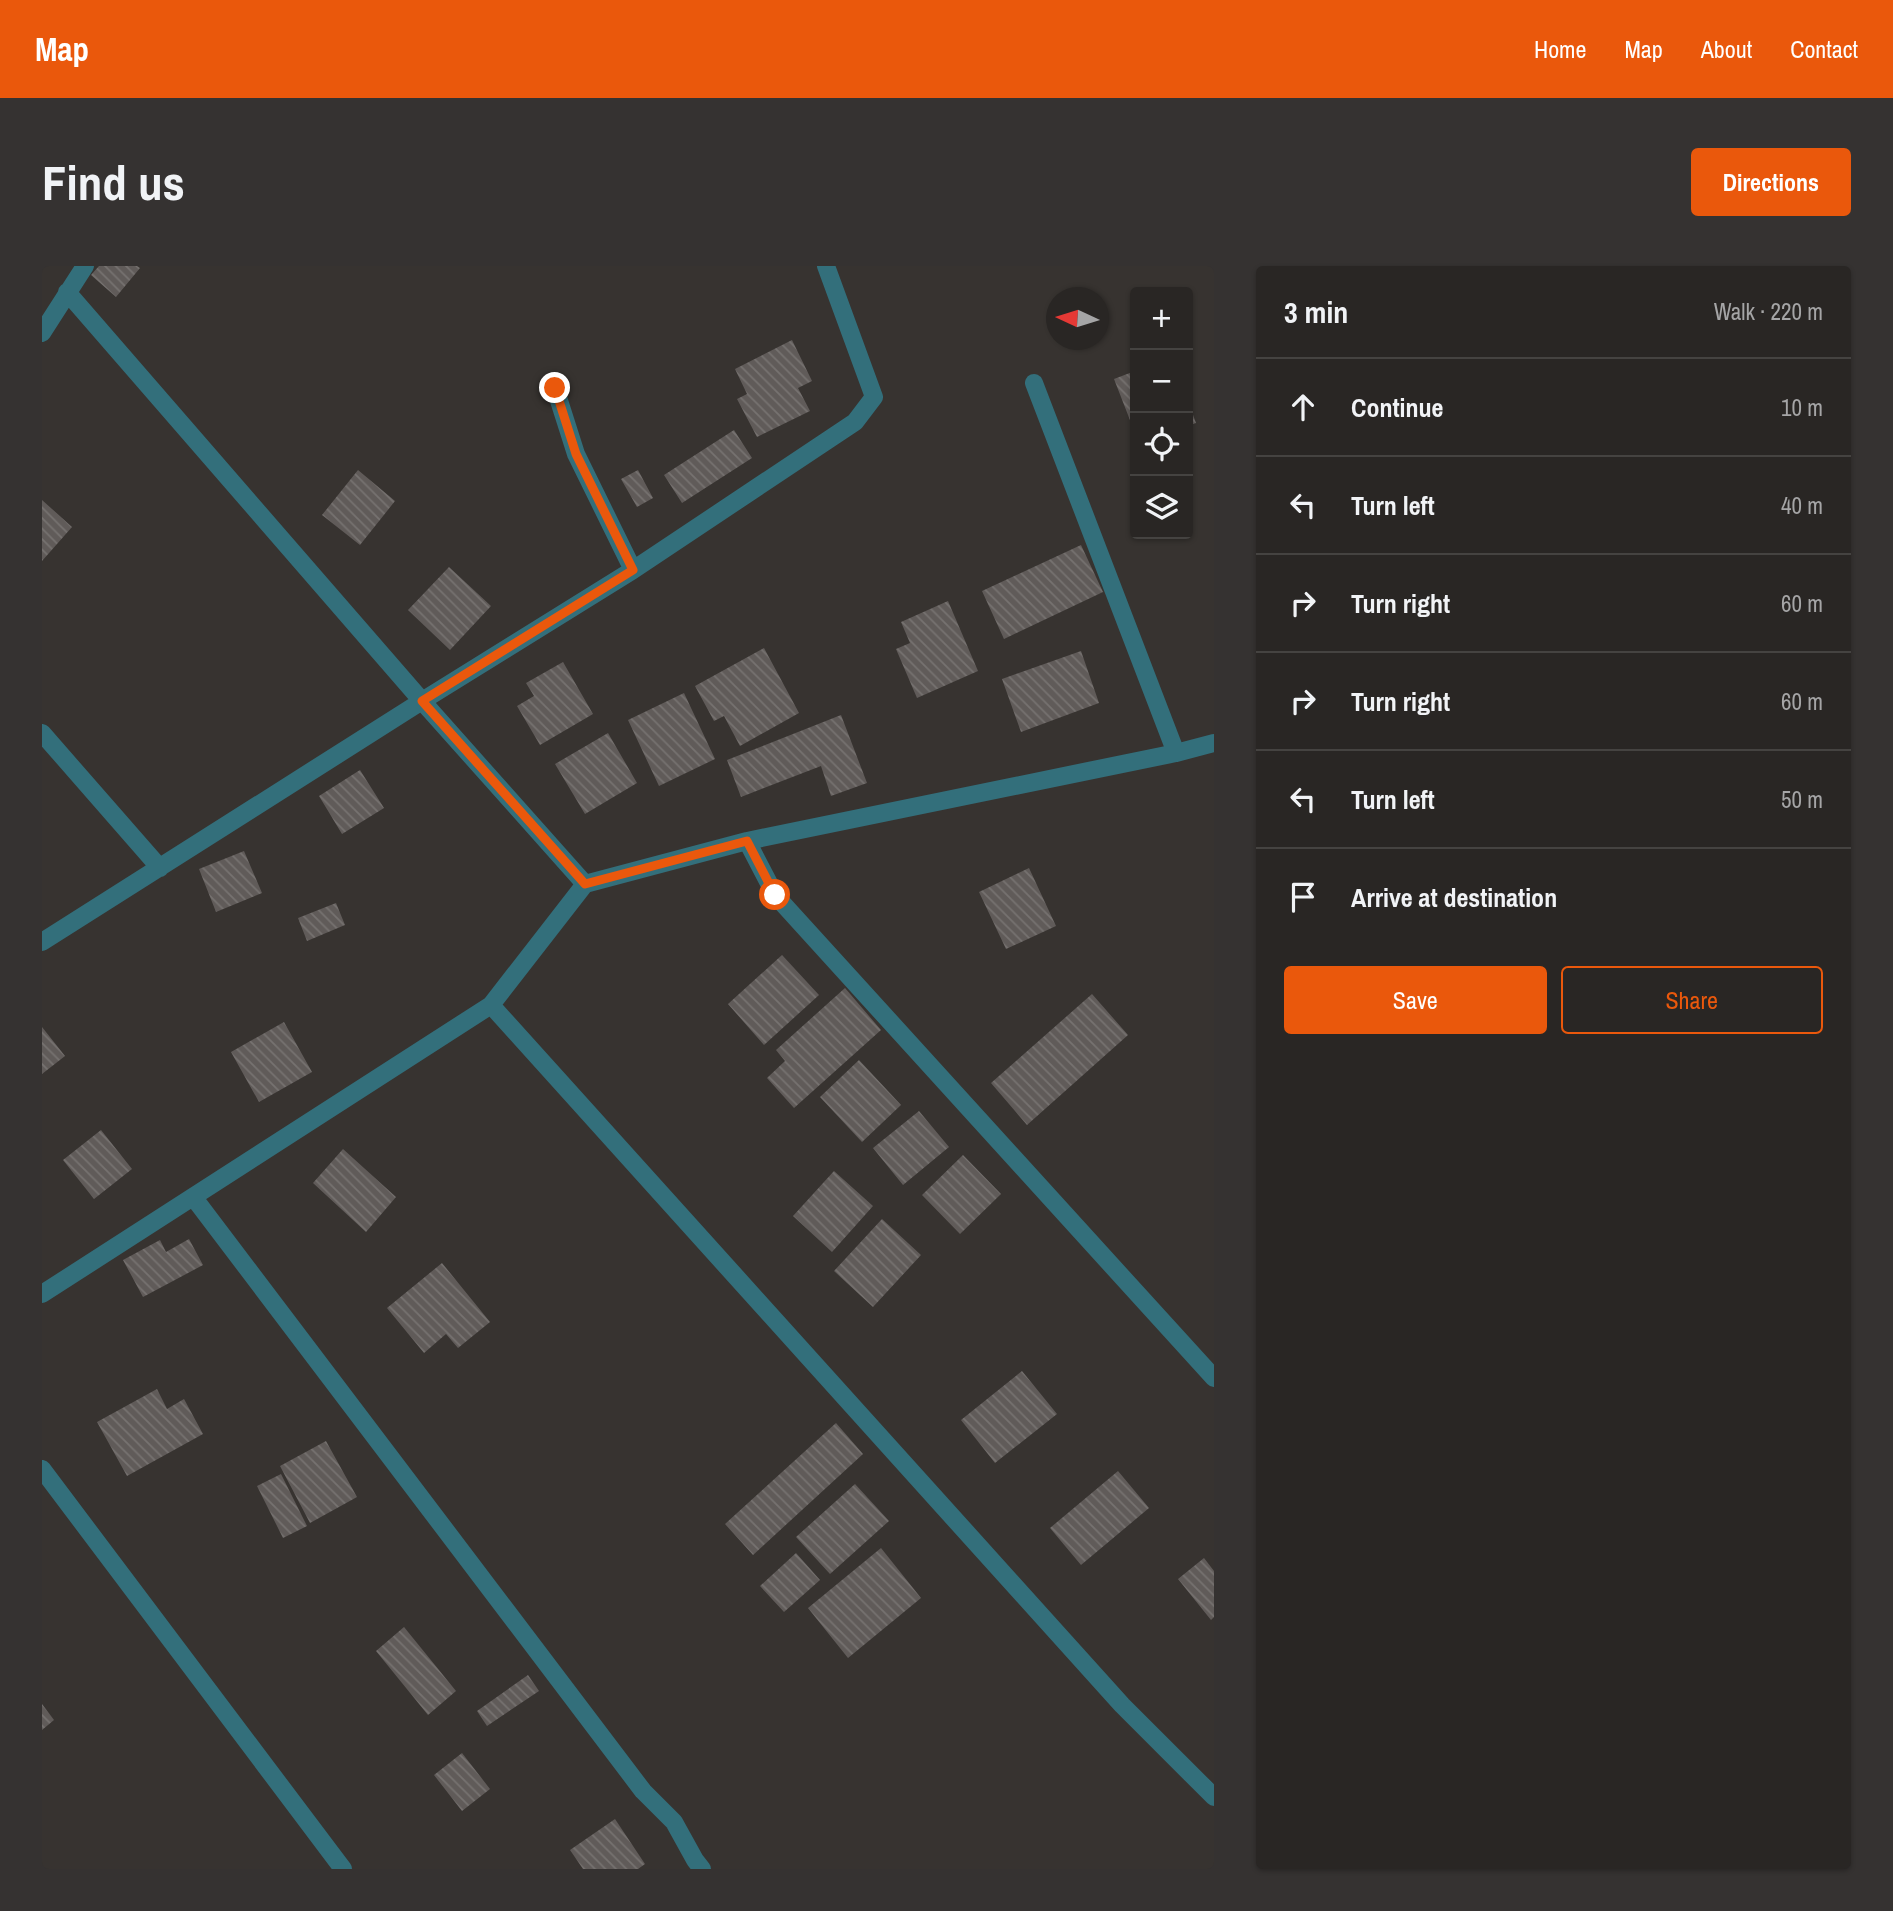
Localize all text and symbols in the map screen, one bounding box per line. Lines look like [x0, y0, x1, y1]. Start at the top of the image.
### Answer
text: Map [35, 27, 89, 71]
text: Home [1534, 33, 1586, 65]
text: Map [1624, 33, 1663, 65]
text: About [1701, 33, 1752, 65]
text: Contact [1790, 33, 1858, 65]
button: Directions [1691, 148, 1851, 216]
text: Find us [42, 149, 185, 215]
north arrow [1046, 287, 1109, 350]
map controls [1130, 287, 1193, 539]
button: + [1130, 287, 1193, 350]
text: 3 min [1284, 292, 1348, 332]
text: Walk · 220 m [1714, 296, 1823, 327]
button: − [1130, 350, 1193, 413]
route end [539, 372, 570, 403]
icon: ahead [1284, 388, 1322, 426]
text: Continue [1351, 390, 1443, 425]
text: 10 m [1781, 392, 1823, 423]
button: locate [1130, 413, 1193, 476]
button: layers [1130, 476, 1193, 539]
icon: left [1284, 486, 1322, 524]
text: Turn left [1351, 488, 1435, 523]
text: 40 m [1781, 490, 1823, 521]
icon: right [1284, 584, 1322, 622]
text: Turn right [1351, 586, 1450, 621]
text: 60 m [1781, 588, 1823, 619]
icon: right [1284, 682, 1322, 720]
text: Turn right [1351, 684, 1450, 719]
text: 60 m [1781, 686, 1823, 717]
icon: left [1284, 780, 1322, 818]
text: Turn left [1351, 782, 1435, 817]
text: 50 m [1781, 784, 1823, 815]
icon: arrive [1284, 878, 1322, 916]
route start [759, 879, 790, 910]
text: Arrive at destination [1351, 880, 1557, 915]
button: Save [1284, 966, 1547, 1034]
button: Share [1561, 966, 1823, 1034]

